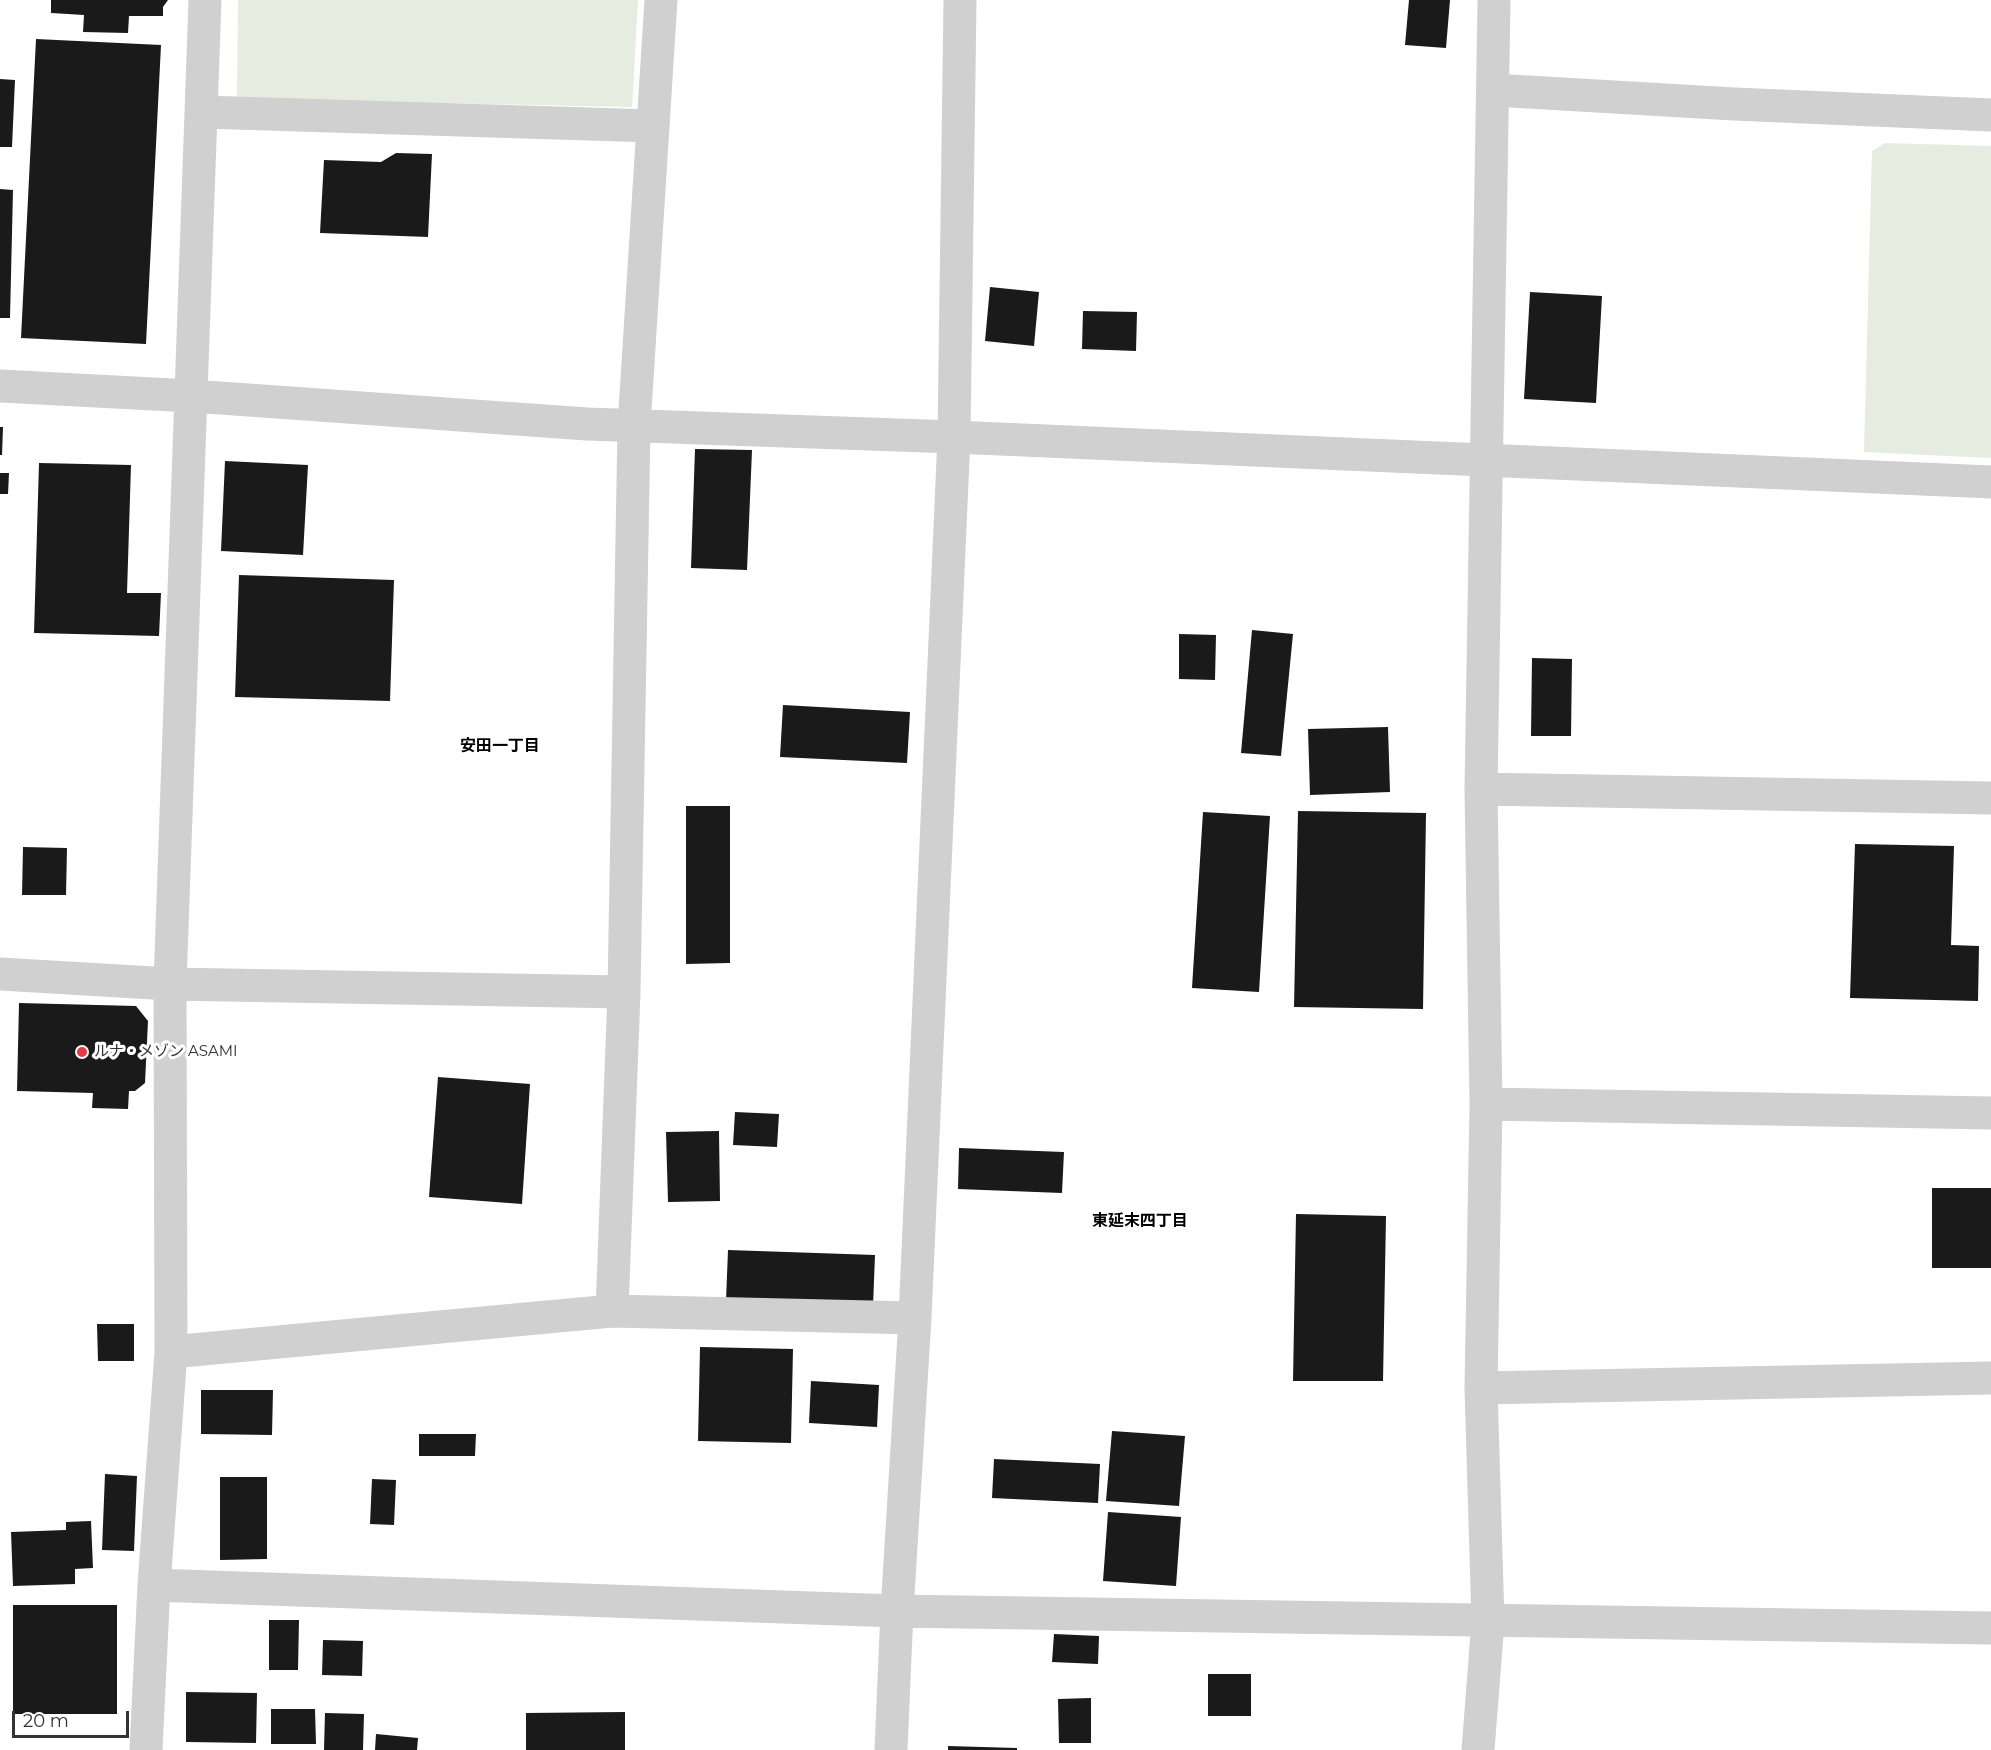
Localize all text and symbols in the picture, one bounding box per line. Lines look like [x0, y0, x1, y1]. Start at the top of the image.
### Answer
district label: 安田一丁目 [460, 736, 540, 756]
place label: ルナ・メゾン ASAMI [94, 1043, 238, 1061]
marker: ルナ・メゾン ASAMI [75, 1045, 89, 1059]
district label: 東延末四丁目 [1092, 1211, 1188, 1231]
scale bar [15, 1699, 132, 1737]
text: 20 m [23, 1710, 69, 1732]

